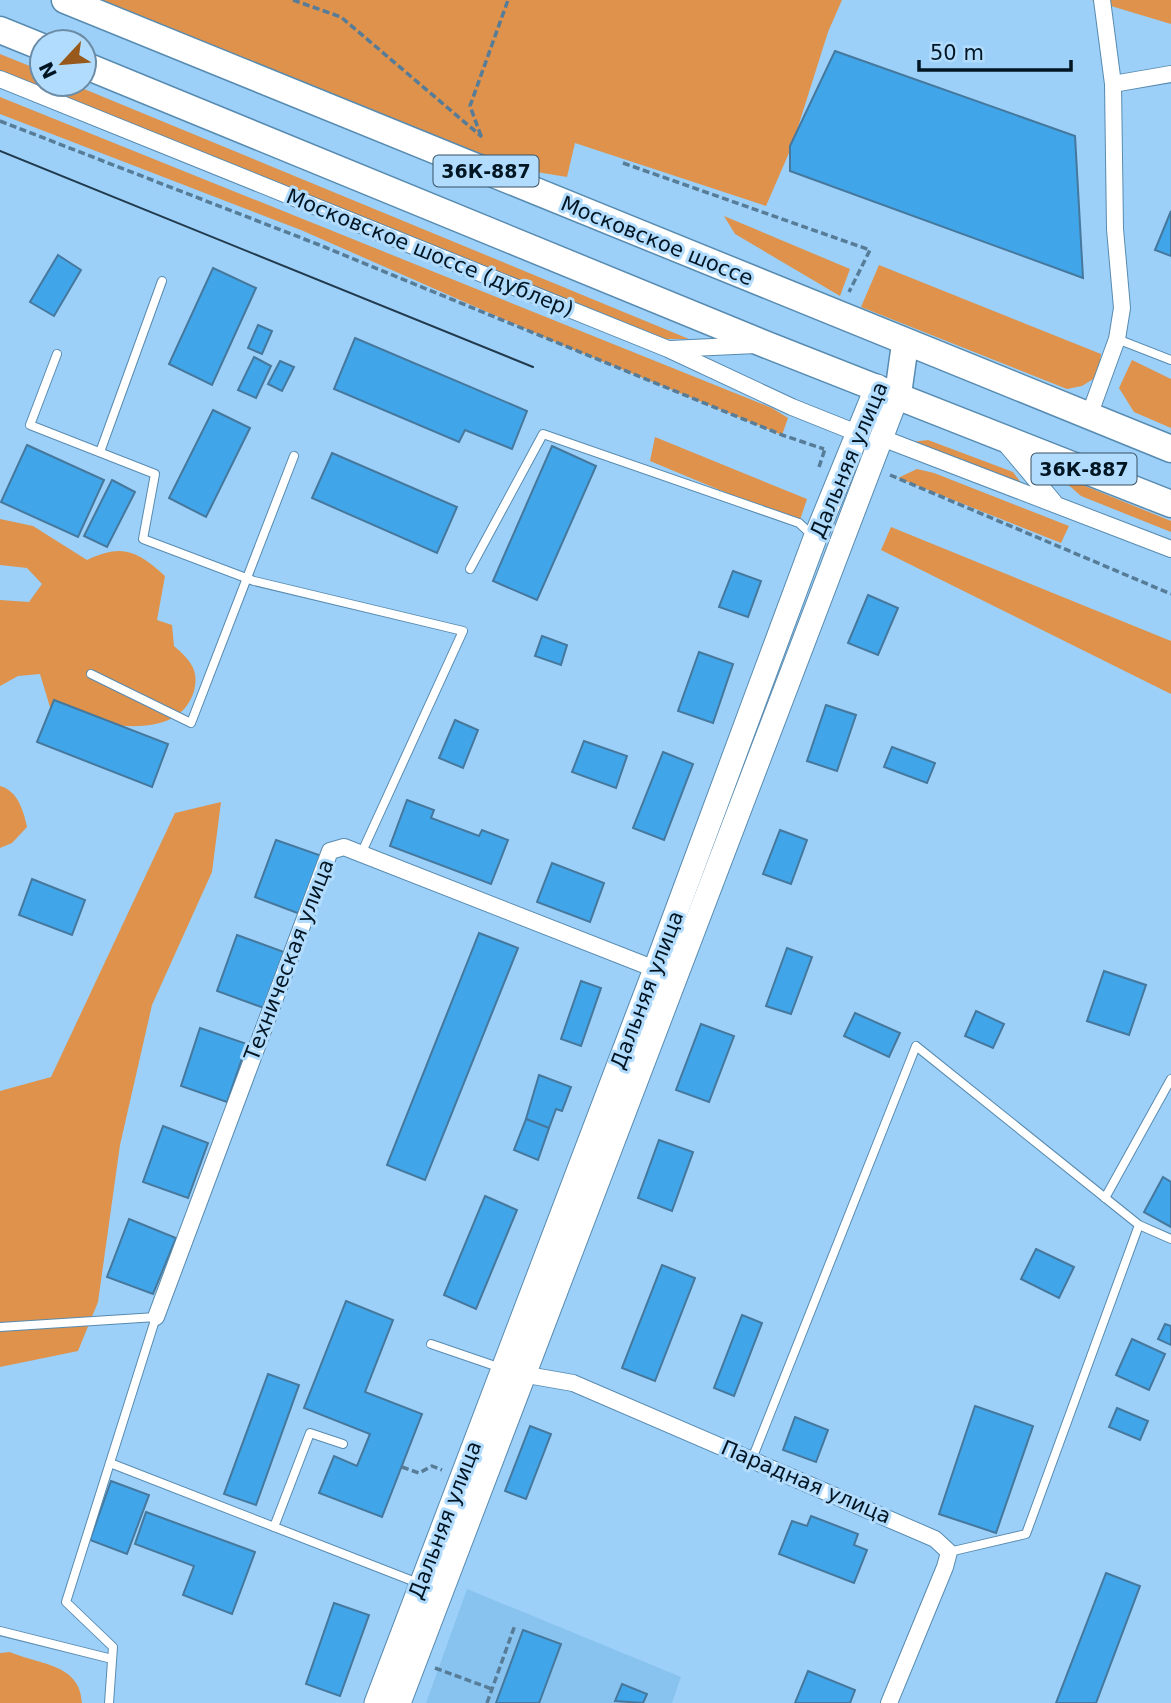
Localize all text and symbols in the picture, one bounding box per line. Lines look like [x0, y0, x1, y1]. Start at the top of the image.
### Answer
north arrow [28, 28, 98, 98]
scale bar [919, 28, 1071, 72]
text: 50 m [930, 41, 984, 65]
text: N [34, 58, 61, 82]
road number: 36К-887 [434, 155, 538, 186]
street label: Московское шоссе (дублер) [283, 184, 577, 322]
street label: Московское шоссе [557, 191, 757, 291]
street label: Дальняя улица [805, 378, 893, 542]
road number: 36К-887 [1032, 454, 1136, 484]
street label: Техническая улица [239, 856, 339, 1065]
street label: Дальняя улица [606, 908, 688, 1072]
street label: Парадная улица [718, 1435, 894, 1529]
street label: Дальняя улица [404, 1438, 486, 1602]

